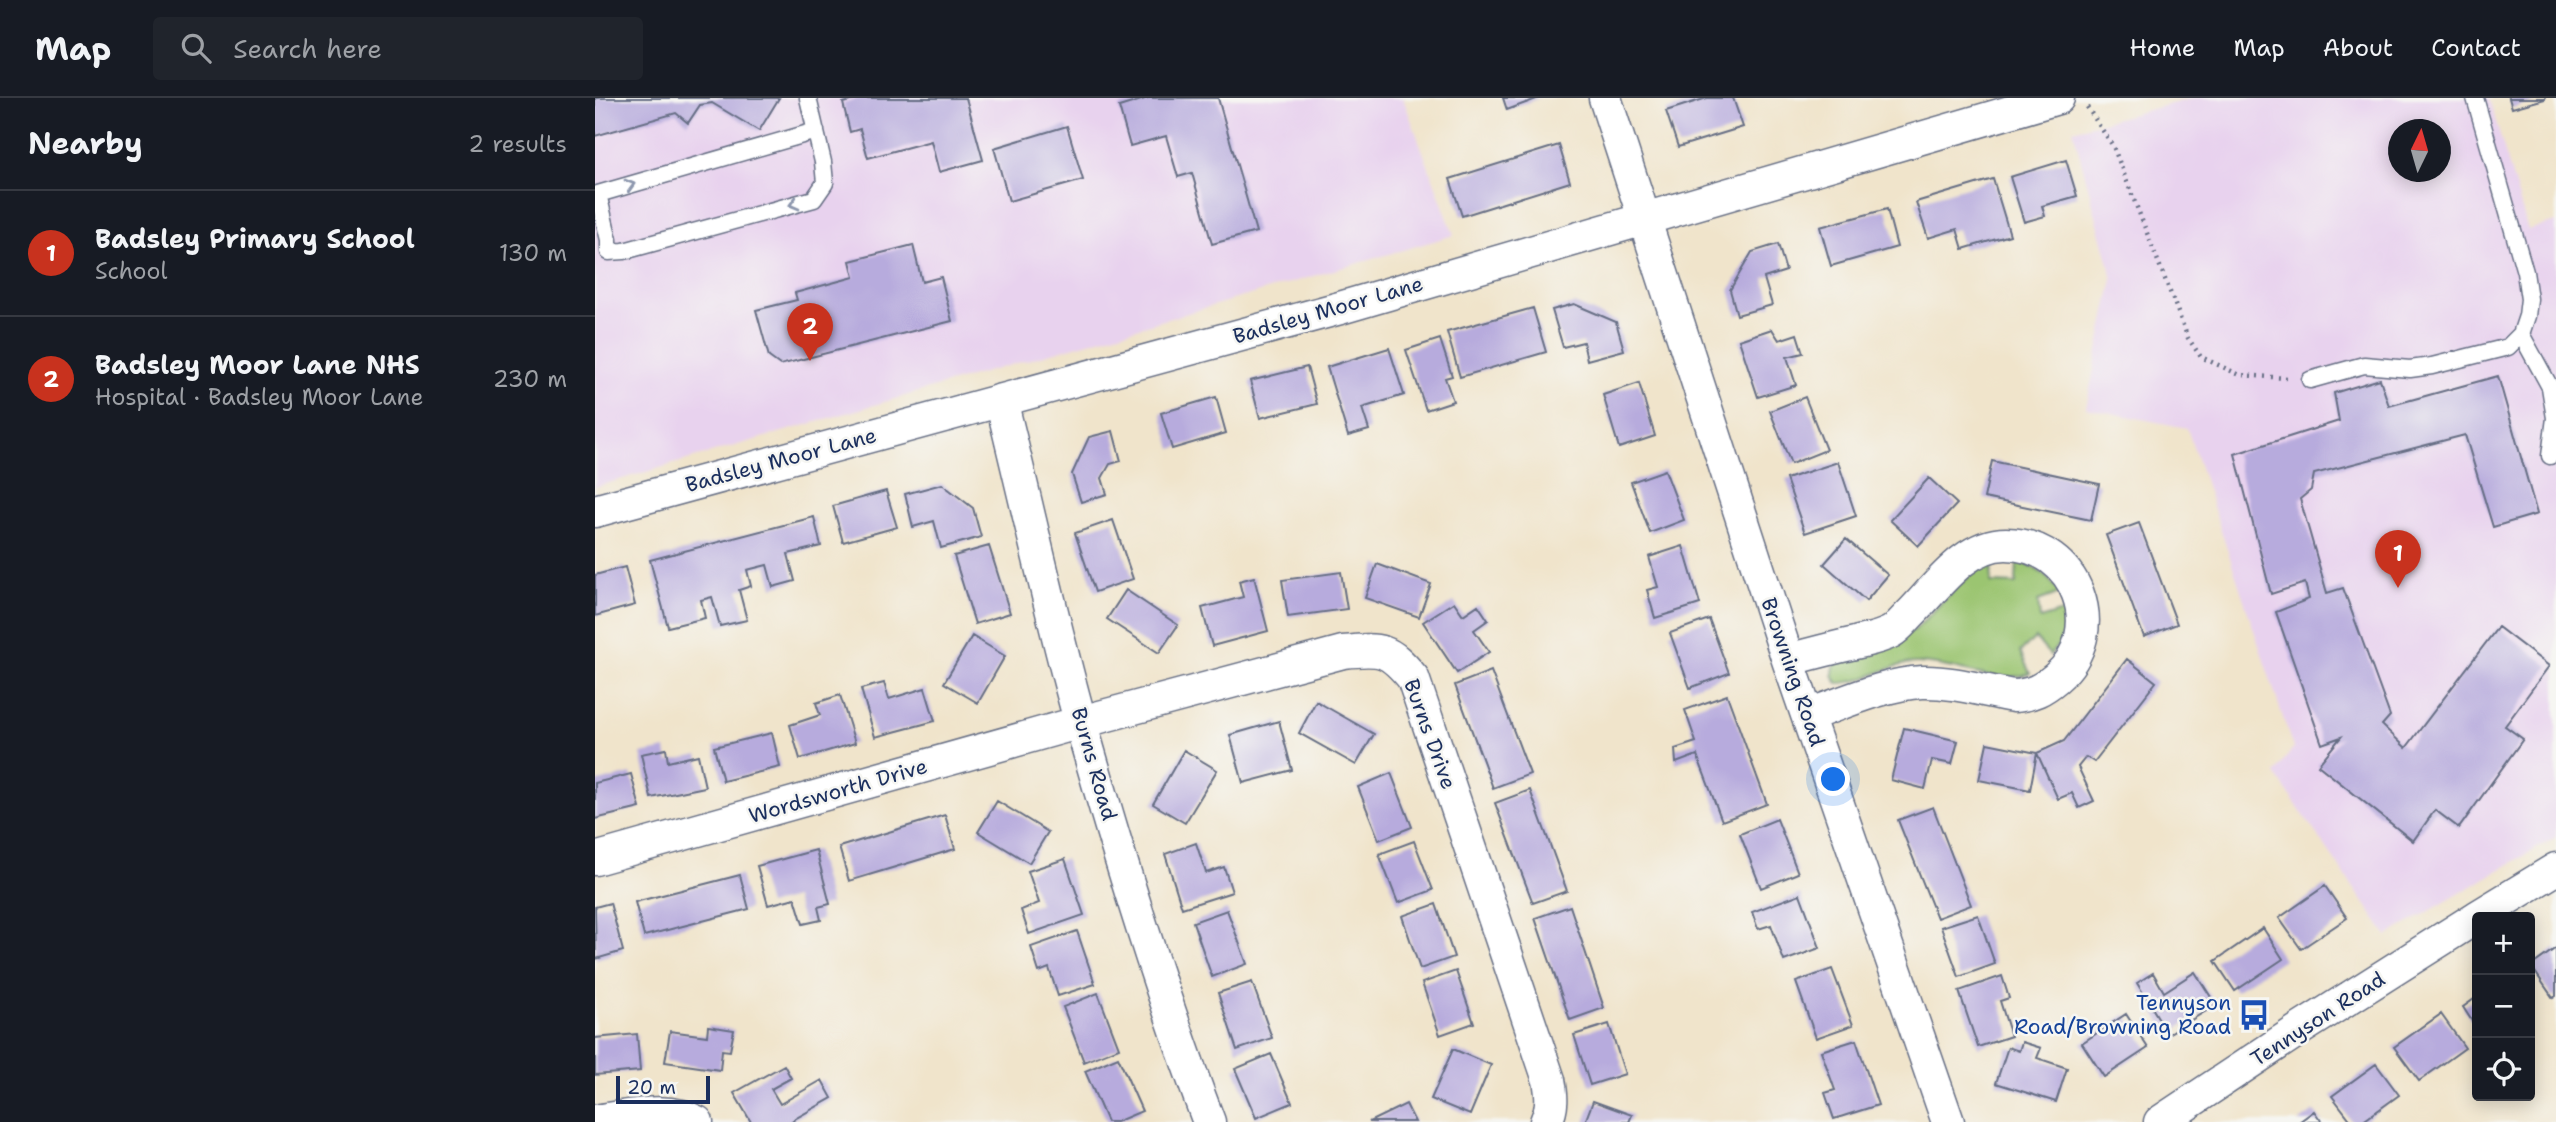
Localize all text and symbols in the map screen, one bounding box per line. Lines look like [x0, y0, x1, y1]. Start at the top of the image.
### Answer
search box [153, 17, 643, 80]
text: Map [35, 26, 111, 71]
icon: search [177, 29, 215, 67]
text: Search here [233, 31, 382, 66]
text: Home [2129, 32, 2195, 64]
text: Map [2233, 32, 2285, 64]
text: About [2323, 32, 2393, 64]
text: Contact [2431, 32, 2521, 64]
north arrow [2388, 119, 2451, 182]
text: Nearby [28, 123, 143, 164]
text: 2 results [468, 129, 567, 159]
one-way arrow [624, 178, 636, 193]
one-way arrow [788, 196, 800, 210]
text: Badsley Primary School [95, 221, 415, 256]
text: 1 [46, 238, 56, 268]
text: 130 m [499, 238, 567, 268]
text: School [95, 256, 167, 286]
street label: Badsley Moor Lane [1230, 269, 1426, 351]
pin: 2 [787, 303, 833, 361]
text: Badsley Moor Lane NHS [95, 347, 420, 382]
text: 2 [43, 364, 59, 394]
text: 230 m [493, 364, 567, 394]
text: Hospital · Badsley Moor Lane [95, 382, 424, 412]
street label: Badsley Moor Lane [682, 421, 880, 499]
pin: 1 [2375, 530, 2421, 588]
street label: Browning Road [1754, 594, 1832, 750]
street label: Burns Drive [1397, 675, 1463, 793]
street label: Burns Road [1064, 704, 1124, 824]
street label: Wordsworth Drive [745, 752, 931, 830]
your location [1816, 762, 1850, 796]
map controls [2472, 912, 2535, 1101]
button: + [2472, 912, 2535, 975]
street label: Tennyson Road [2245, 965, 2391, 1073]
button: − [2472, 975, 2535, 1038]
place label: Tennyson Road/Browning Road [2014, 989, 2231, 1041]
bus stop icon: Tennyson Road/Browning Road [2237, 998, 2271, 1032]
button: locate [2472, 1038, 2535, 1101]
scale bar [616, 1073, 711, 1105]
text: 20 m [627, 1075, 676, 1100]

